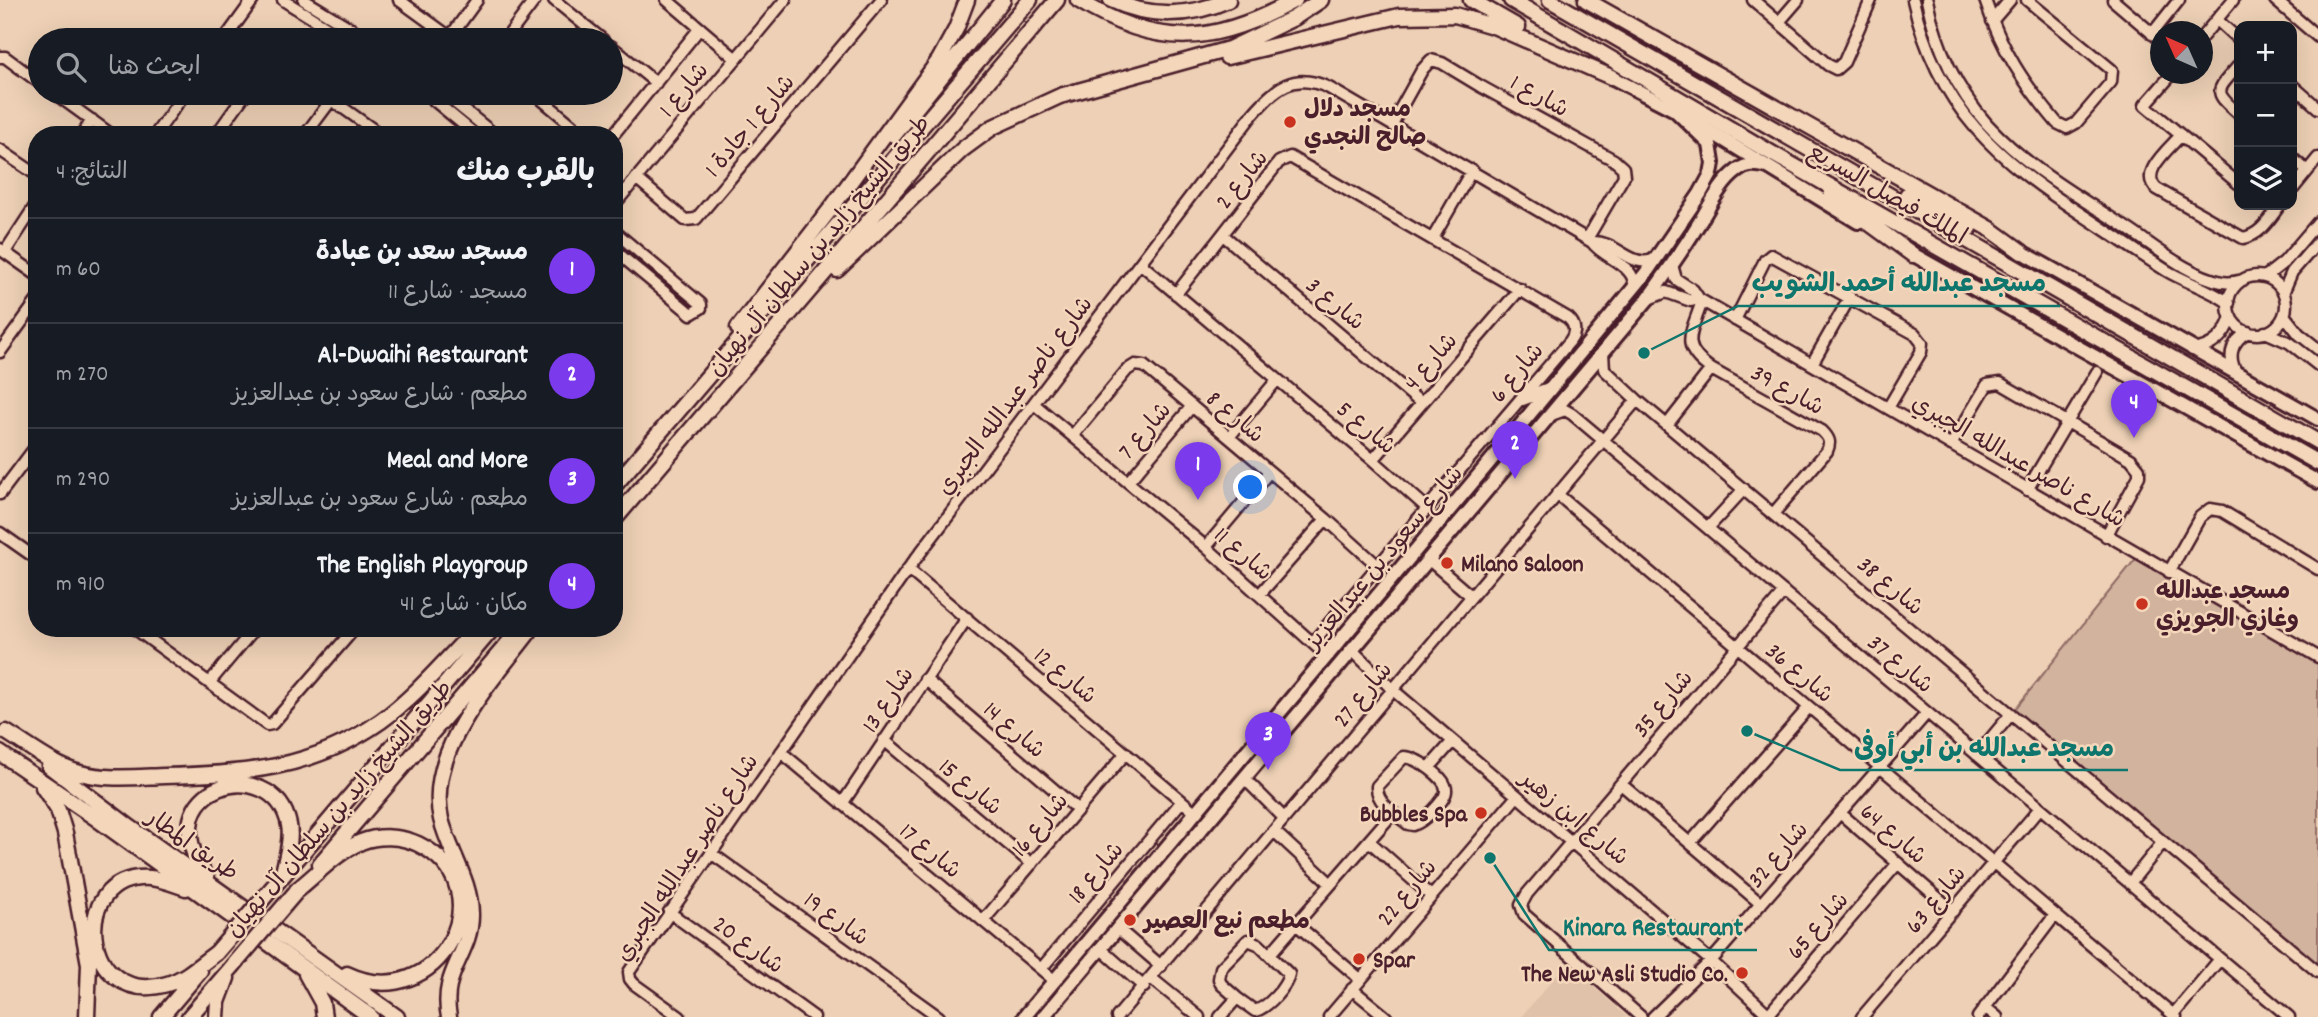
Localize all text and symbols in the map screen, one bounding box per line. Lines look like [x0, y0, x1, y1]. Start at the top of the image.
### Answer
north arrow [2150, 21, 2213, 84]
map controls [2234, 21, 2297, 210]
button: + [2234, 21, 2297, 84]
search box [28, 28, 623, 105]
icon: search [52, 48, 90, 86]
text: ابحث هنا [108, 50, 201, 87]
street label: شارع 1 [652, 56, 718, 126]
street label: شارع 1 جادة 1 [698, 68, 805, 186]
street label: شارع 1 [1503, 68, 1574, 128]
button: − [2234, 84, 2297, 147]
place label: مسجد دلال صالح النجدي [1304, 94, 1427, 156]
street label: طريق الشيخ زايد بن سلطان آل نهيان [701, 109, 940, 385]
marker: مسجد دلال صالح النجدي [1282, 114, 1298, 130]
street label: الملك فيصل السريع [1800, 136, 1973, 255]
street label: شارع 2 [1209, 144, 1278, 218]
button: layers [2234, 147, 2297, 210]
text: بالقرب منك [457, 153, 595, 196]
text: النتائج: 4 [56, 157, 128, 190]
text: مسجد سعد بن عبادة [316, 235, 528, 272]
text: 60 m [56, 254, 101, 287]
text: 1 [569, 254, 575, 287]
callout: مسجد عبدالله أحمد الشويب [1738, 259, 2060, 306]
text: مسجد عبدالله أحمد الشويب [1752, 266, 2046, 304]
street label: شارع 3 [1297, 270, 1371, 340]
text: مسجد · شارع 11 [388, 277, 528, 310]
street label: شارع ناصر عبدالله الجبري [930, 290, 1103, 504]
street label: شارع 4 [1397, 326, 1467, 400]
street label: شارع 6 [1483, 336, 1554, 411]
text: Al-Dwaihi Restaurant [318, 338, 528, 375]
street label: شارع 39 [1744, 358, 1829, 426]
text: 270 m [56, 359, 109, 392]
text: 2 [567, 359, 577, 392]
text: مطعم · شارع سعود بن عبدالعزيز [232, 379, 528, 412]
pin: 4 [2111, 380, 2157, 438]
street label: شارع 8 [1197, 384, 1271, 453]
street label: شارع ناصر عبدالله الجبري [1904, 387, 2131, 538]
street label: شارع 5 [1328, 394, 1402, 464]
street label: شارع 7 [1112, 396, 1181, 468]
pin: 2 [1492, 421, 1538, 479]
pin: 1 [1175, 442, 1221, 500]
text: Meal and More [387, 443, 528, 480]
street label: شارع سعود بن عبدالعزيز [1296, 459, 1473, 660]
text: 290 m [56, 464, 110, 497]
text: 3 [567, 464, 577, 497]
your location [1233, 470, 1267, 504]
text: مطعم · شارع سعود بن عبدالعزيز [232, 484, 528, 517]
street label: شارع 11 [1205, 520, 1279, 590]
text: The English Playgroup [317, 548, 528, 585]
place label: Milano Saloon [1461, 549, 1584, 583]
street label: شارع 38 [1848, 549, 1930, 625]
marker: Milano Saloon [1439, 555, 1455, 571]
text: 910 m [56, 569, 105, 602]
text: 4 [567, 569, 577, 602]
place label: مسجد عبدالله وغازي الجويزي [2156, 576, 2299, 638]
text: مكان · شارع 41 [400, 589, 528, 622]
marker: مسجد عبدالله وغازي الجويزي [2134, 596, 2150, 612]
street label: شارع 37 [1859, 627, 1940, 703]
street label: شارع 36 [1757, 636, 1840, 713]
street label: شارع 12 [1025, 641, 1103, 714]
street label: شارع 27 [1326, 655, 1402, 736]
street label: شارع 13 [855, 661, 924, 741]
street label: شارع 35 [1626, 664, 1703, 746]
street label: طريق الشيخ زايد بن سلطان آل نهيان [219, 674, 462, 946]
street label: شارع 14 [974, 695, 1052, 768]
pin: 3 [1245, 712, 1291, 770]
callout: مسجد عبدالله بن أبي أوفى [1840, 723, 2128, 770]
text: مسجد عبدالله بن أبي أوفى [1854, 728, 2114, 771]
street label: شارع ناصر عبدالله الجبري [608, 748, 769, 969]
street label: شارع 15 [930, 752, 1008, 825]
street label: شارع ابن زهير [1509, 762, 1635, 875]
street label: شارع 16 [1004, 786, 1078, 865]
street label: شارع 64 [1851, 796, 1933, 874]
place label: Bubbles Spa [1360, 799, 1468, 833]
street label: طريق المطار [136, 801, 245, 891]
marker: Bubbles Spa [1473, 805, 1489, 821]
street label: شارع 32 [1741, 815, 1818, 897]
street label: شارع 17 [891, 816, 968, 888]
street label: شارع 18 [1061, 835, 1134, 913]
street label: شارع 22 [1370, 853, 1447, 935]
street label: شارع 63 [1899, 859, 1976, 942]
street label: شارع 19 [795, 885, 875, 956]
street label: شارع 65 [1780, 886, 1858, 968]
callout: Kinara Restaurant [1549, 903, 1757, 950]
place label: مطعم نبع العصير [1142, 906, 1310, 940]
street label: شارع 20 [704, 909, 790, 984]
text: Kinara Restaurant [1563, 911, 1744, 948]
marker: مطعم نبع العصير [1122, 912, 1138, 928]
place label: Spar [1373, 945, 1416, 979]
marker: Spar [1351, 951, 1367, 967]
place label: The New Asli Studio Co. [1521, 959, 1728, 993]
marker: The New Asli Studio Co. [1734, 965, 1750, 981]

